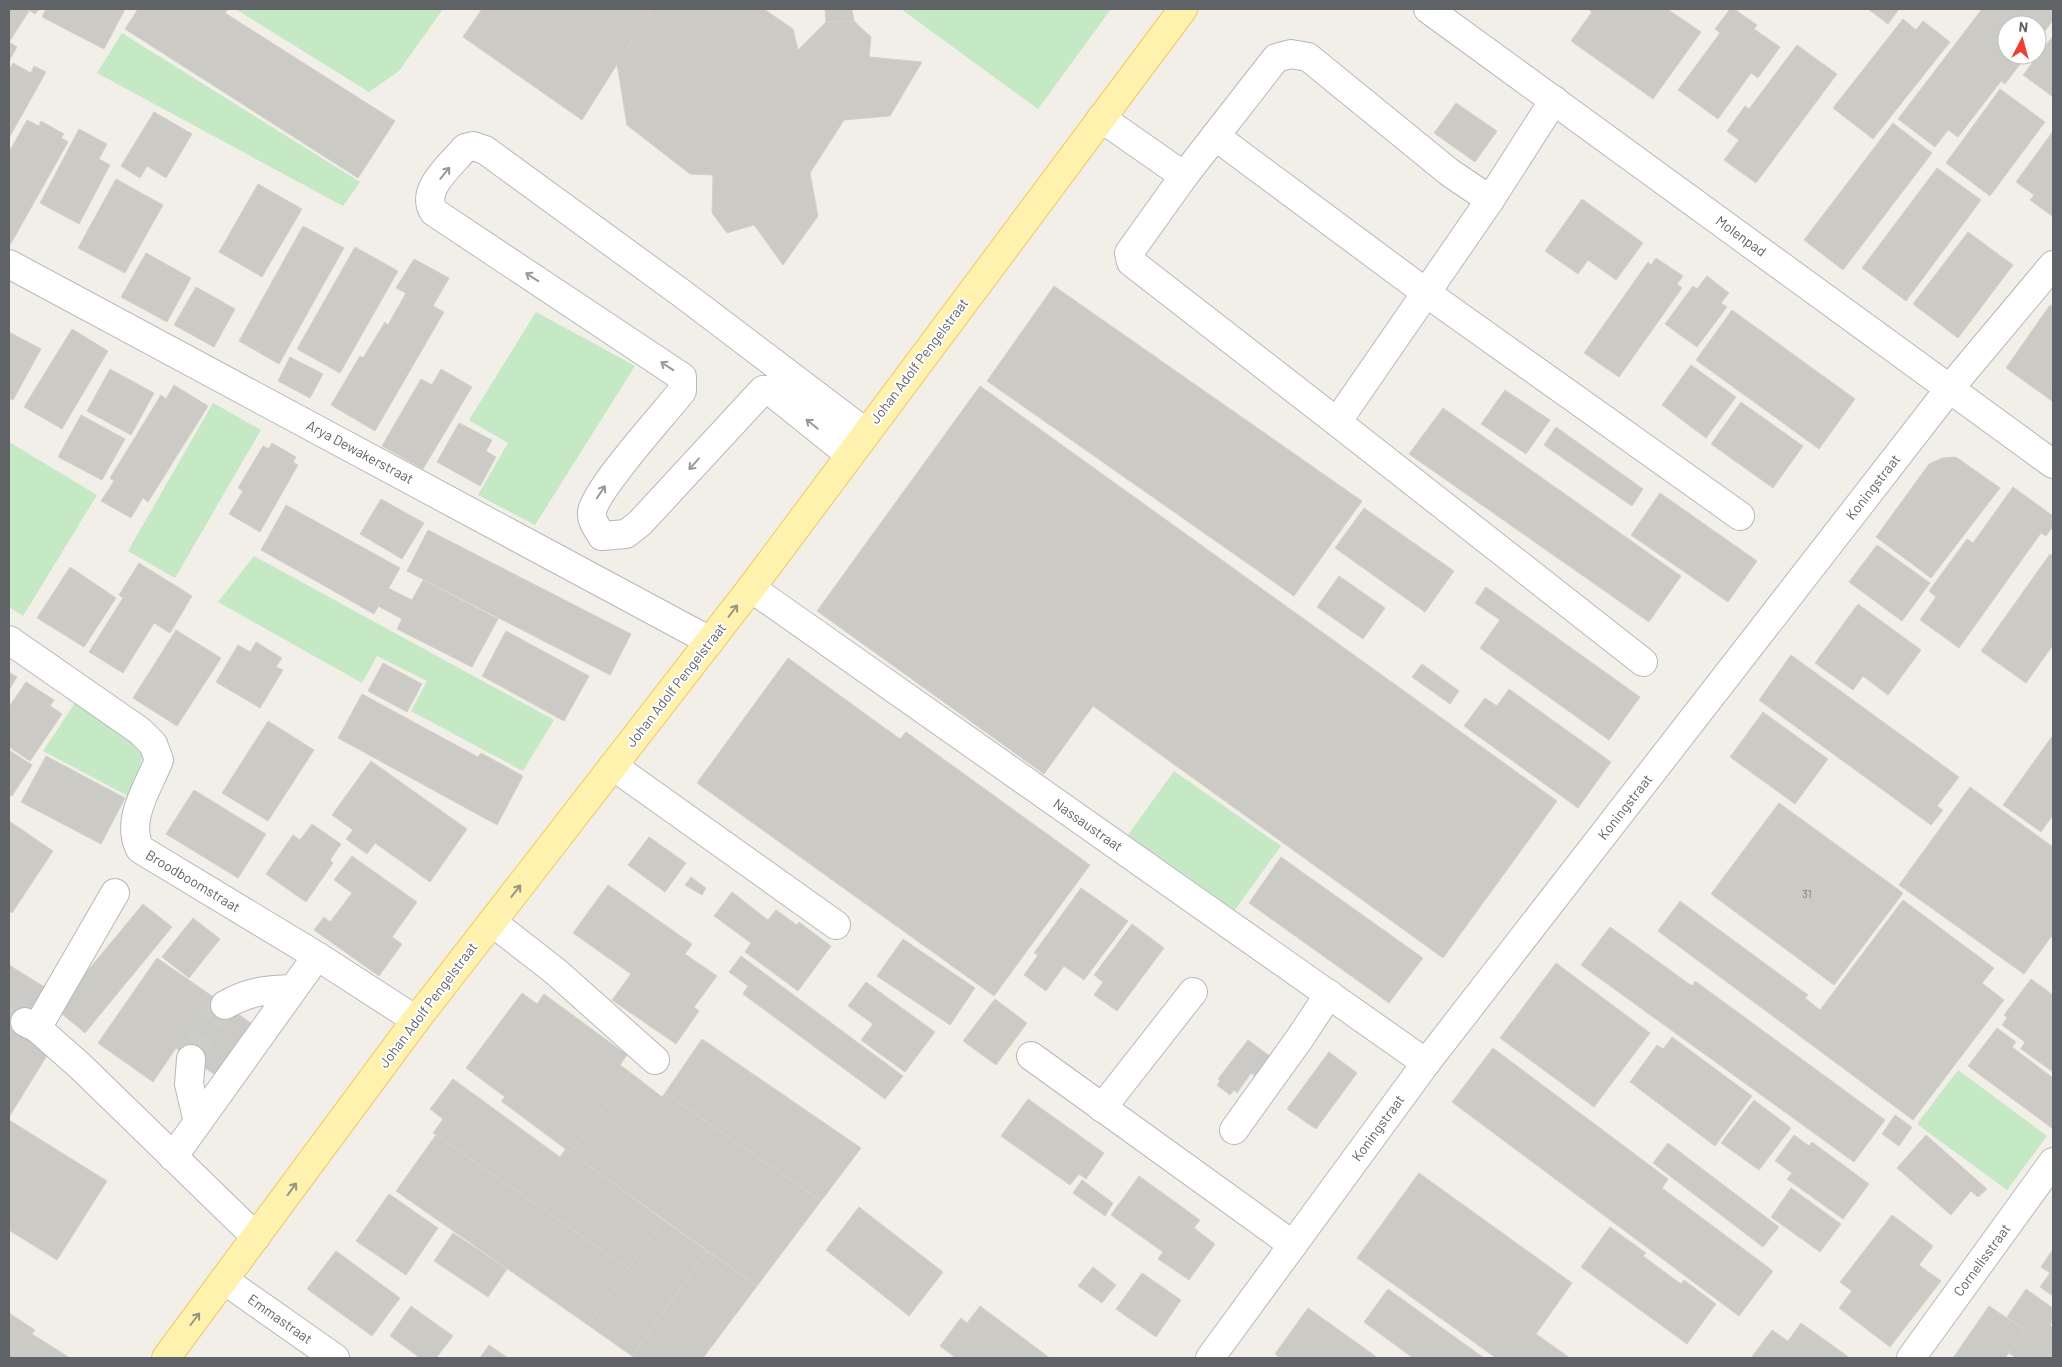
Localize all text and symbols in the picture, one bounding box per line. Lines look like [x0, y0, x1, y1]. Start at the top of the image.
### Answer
north arrow [1997, 15, 2047, 65]
text: N [2018, 18, 2029, 36]
one-way arrow [439, 167, 450, 180]
street label: Molenpad [1713, 212, 1770, 260]
one-way arrow [525, 272, 539, 282]
street label: Johan Adolf Pengelstraat [866, 295, 971, 427]
one-way arrow [661, 361, 675, 371]
street label: Arya Dewakerstraat [304, 416, 417, 487]
one-way arrow [805, 418, 818, 429]
street label: Koningstraat [1842, 451, 1903, 523]
one-way arrow [688, 458, 700, 471]
one-way arrow [596, 485, 606, 499]
one-way arrow [728, 604, 738, 618]
street label: Johan Adolf Pengelstraat [622, 619, 729, 750]
street label: Koningstraat [1594, 771, 1655, 843]
street label: Nassaustraat [1050, 794, 1126, 855]
street label: Broodboomstraat [143, 846, 244, 915]
one-way arrow [511, 884, 521, 898]
house number: 31 [1802, 887, 1812, 900]
street label: Johan Adolf Pengelstraat [375, 939, 480, 1071]
street label: Koningstraat [1348, 1091, 1407, 1164]
one-way arrow [286, 1183, 297, 1196]
street label: Cornelisstraat [1950, 1220, 2014, 1299]
street label: Emmastraat [245, 1290, 316, 1347]
one-way arrow [190, 1312, 200, 1326]

